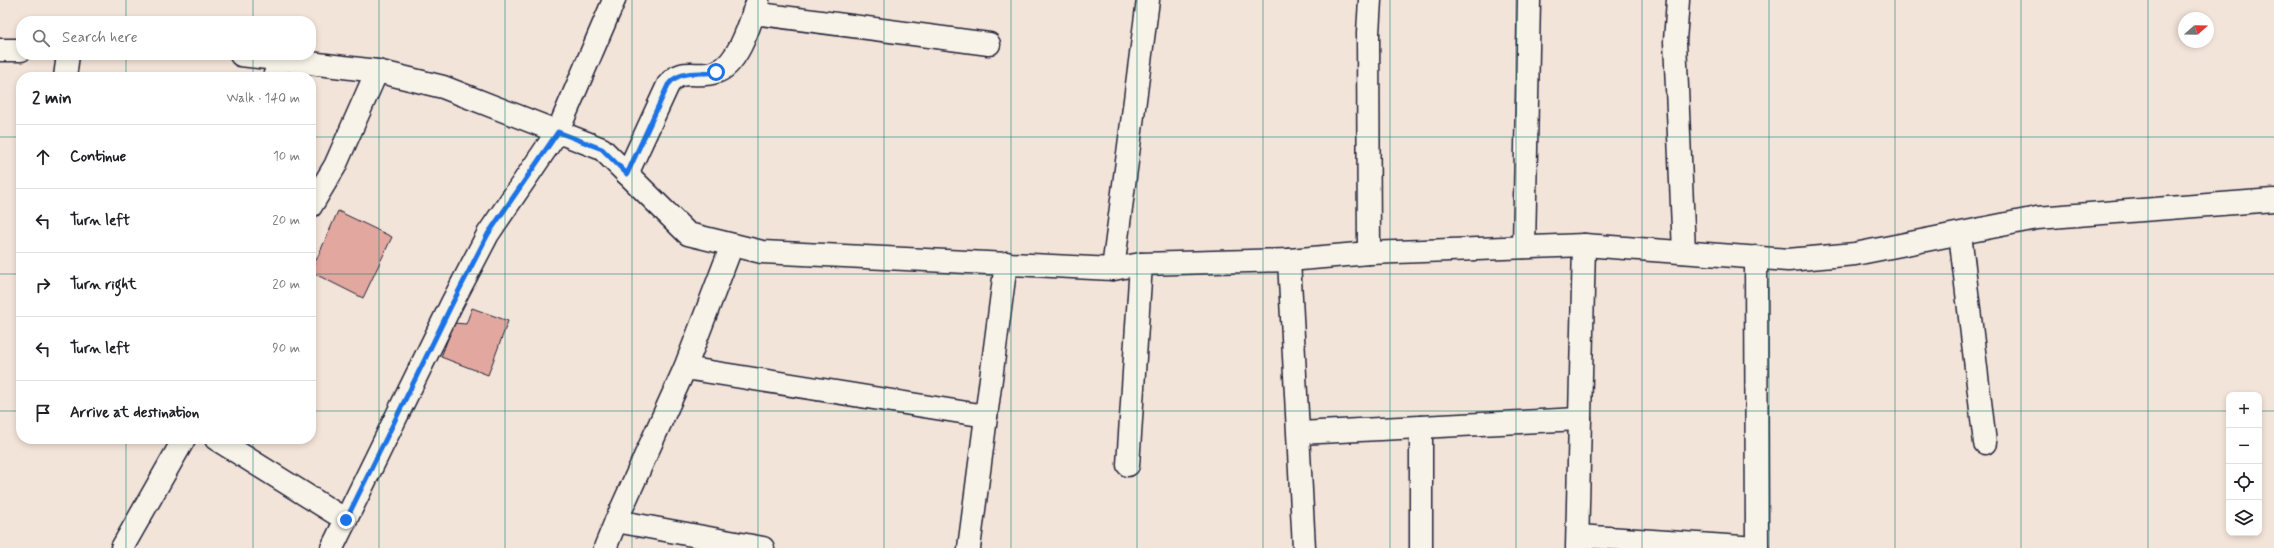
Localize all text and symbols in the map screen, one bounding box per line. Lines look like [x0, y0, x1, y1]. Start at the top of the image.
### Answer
north arrow [2178, 12, 2214, 48]
search box [16, 16, 316, 60]
icon: search [30, 27, 52, 49]
text: Search here [62, 28, 138, 48]
route start [707, 63, 725, 81]
text: 2 min [32, 87, 72, 109]
text: Walk · 140 m [227, 90, 300, 107]
icon: ahead [32, 146, 54, 168]
text: Continue [70, 147, 126, 167]
text: 10 m [273, 148, 300, 165]
icon: left [32, 210, 54, 232]
text: Turn left [70, 211, 130, 231]
text: 20 m [272, 212, 300, 229]
icon: right [32, 274, 54, 296]
text: Turn right [70, 275, 137, 295]
text: 20 m [272, 276, 300, 293]
icon: left [32, 338, 54, 360]
text: Turn left [70, 339, 130, 359]
text: 90 m [272, 340, 300, 357]
map controls [2226, 392, 2262, 536]
button: + [2226, 392, 2262, 428]
icon: arrive [32, 402, 54, 424]
text: Arrive at destination [70, 403, 199, 423]
button: − [2226, 428, 2262, 464]
button: locate [2226, 464, 2262, 500]
button: layers [2226, 500, 2262, 536]
route end [337, 511, 355, 529]

